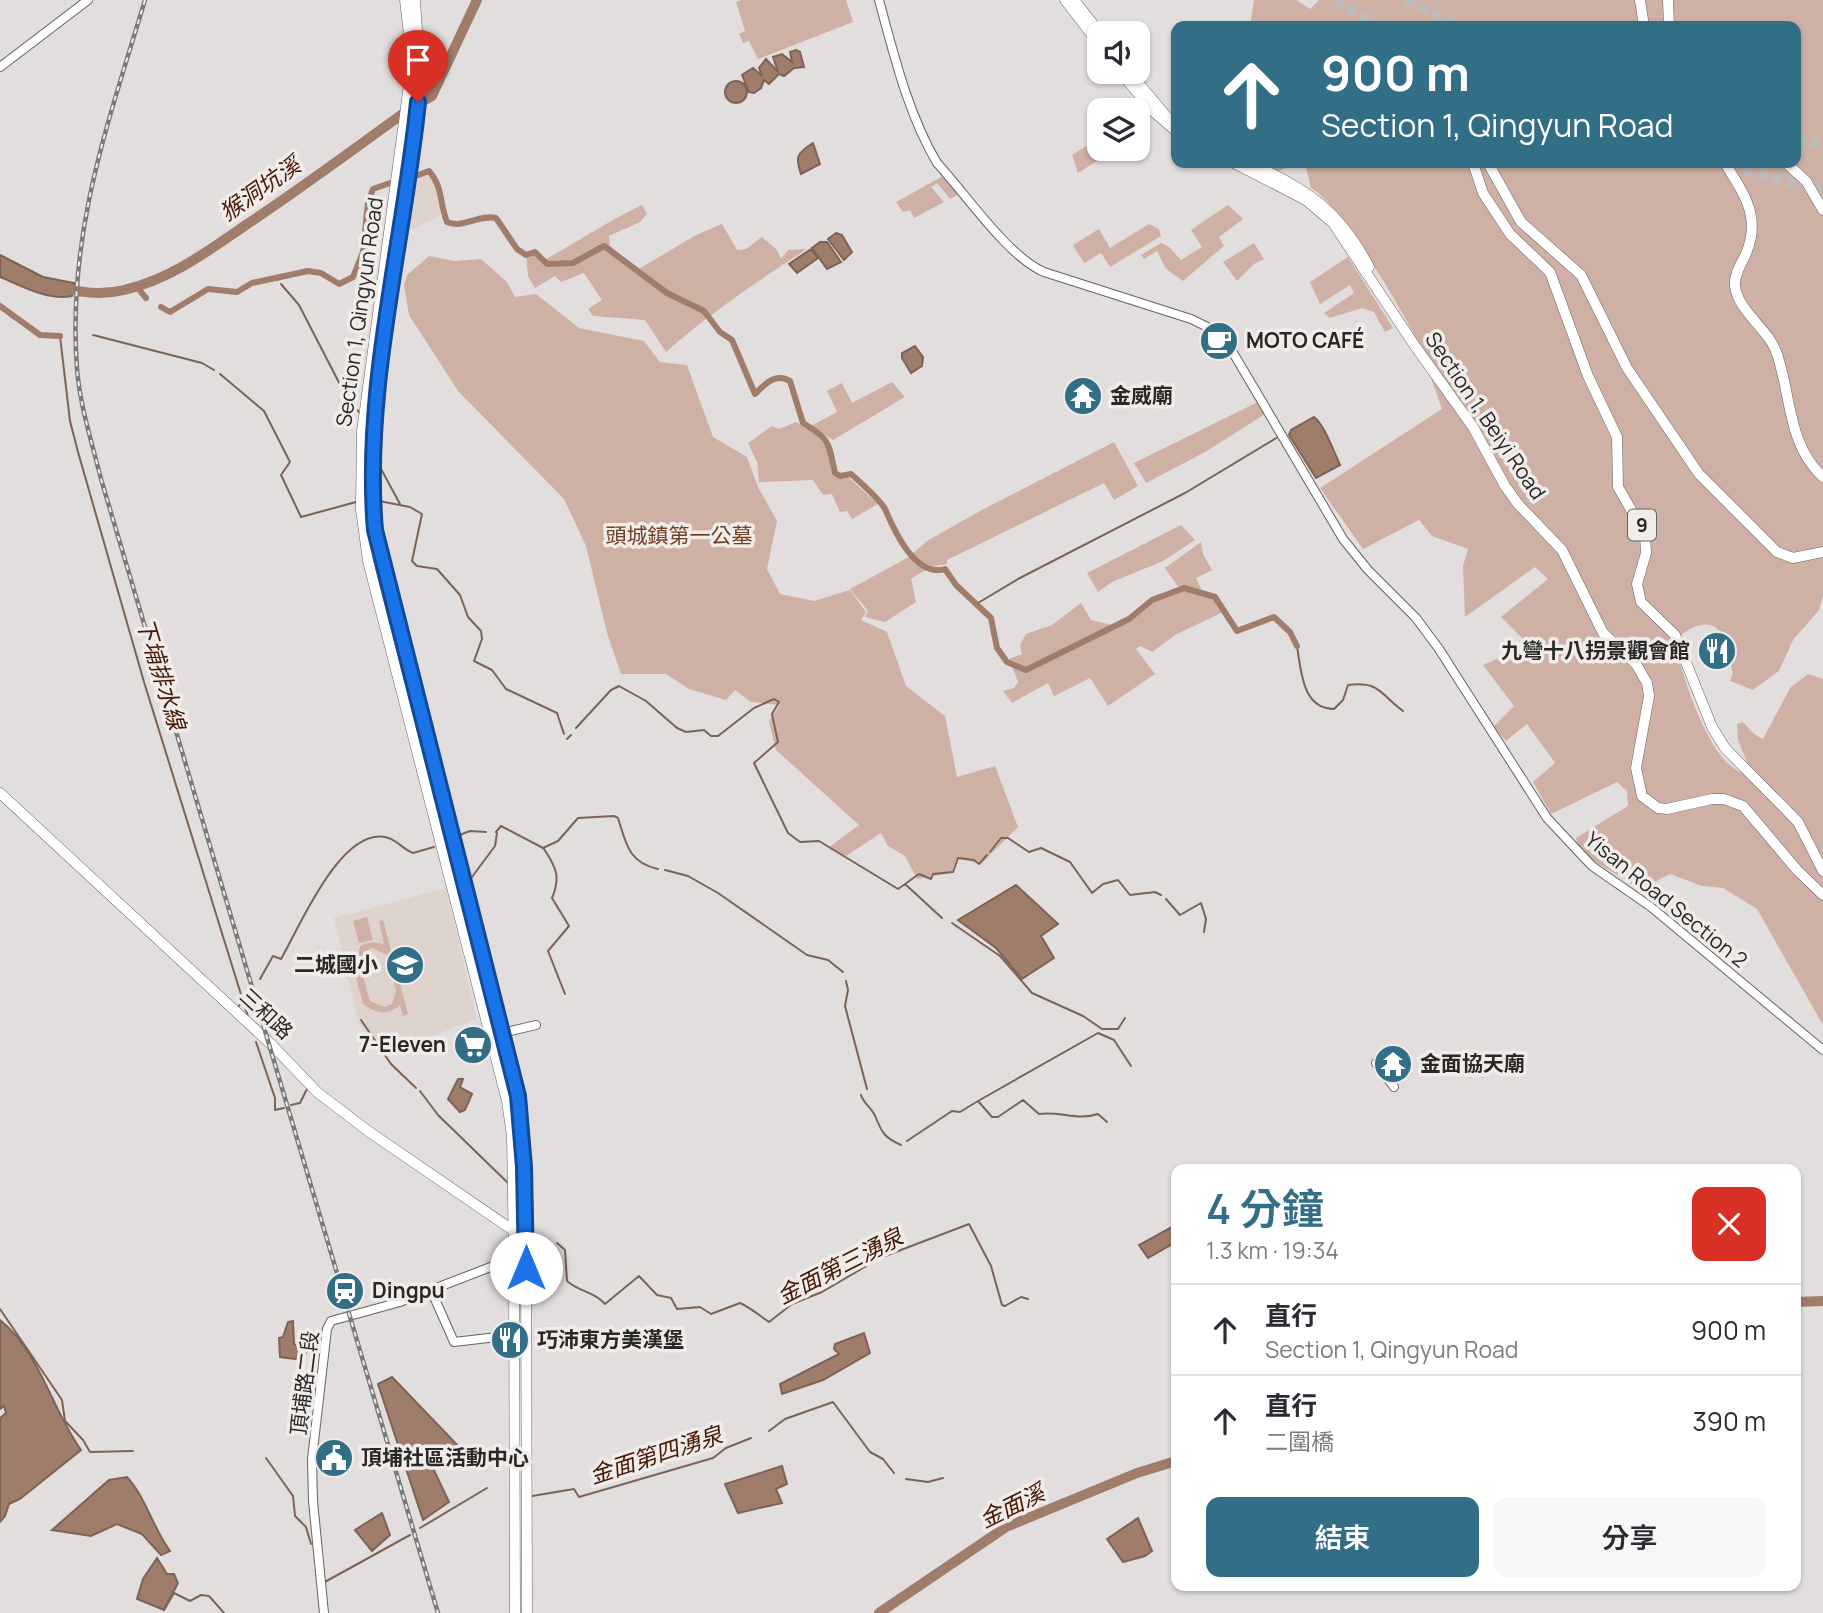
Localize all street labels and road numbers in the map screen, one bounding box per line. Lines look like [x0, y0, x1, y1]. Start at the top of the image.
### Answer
street label: Section 1, Qingyun Road [329, 195, 389, 428]
street label: Section 1, Beiyi Road [1419, 326, 1552, 505]
road number: 9 [1628, 510, 1656, 540]
street label: Yisan Road Section 2 [1580, 825, 1754, 973]
street label: 三和路 [234, 982, 299, 1045]
street label: 頂埔路二段 [284, 1329, 324, 1437]

